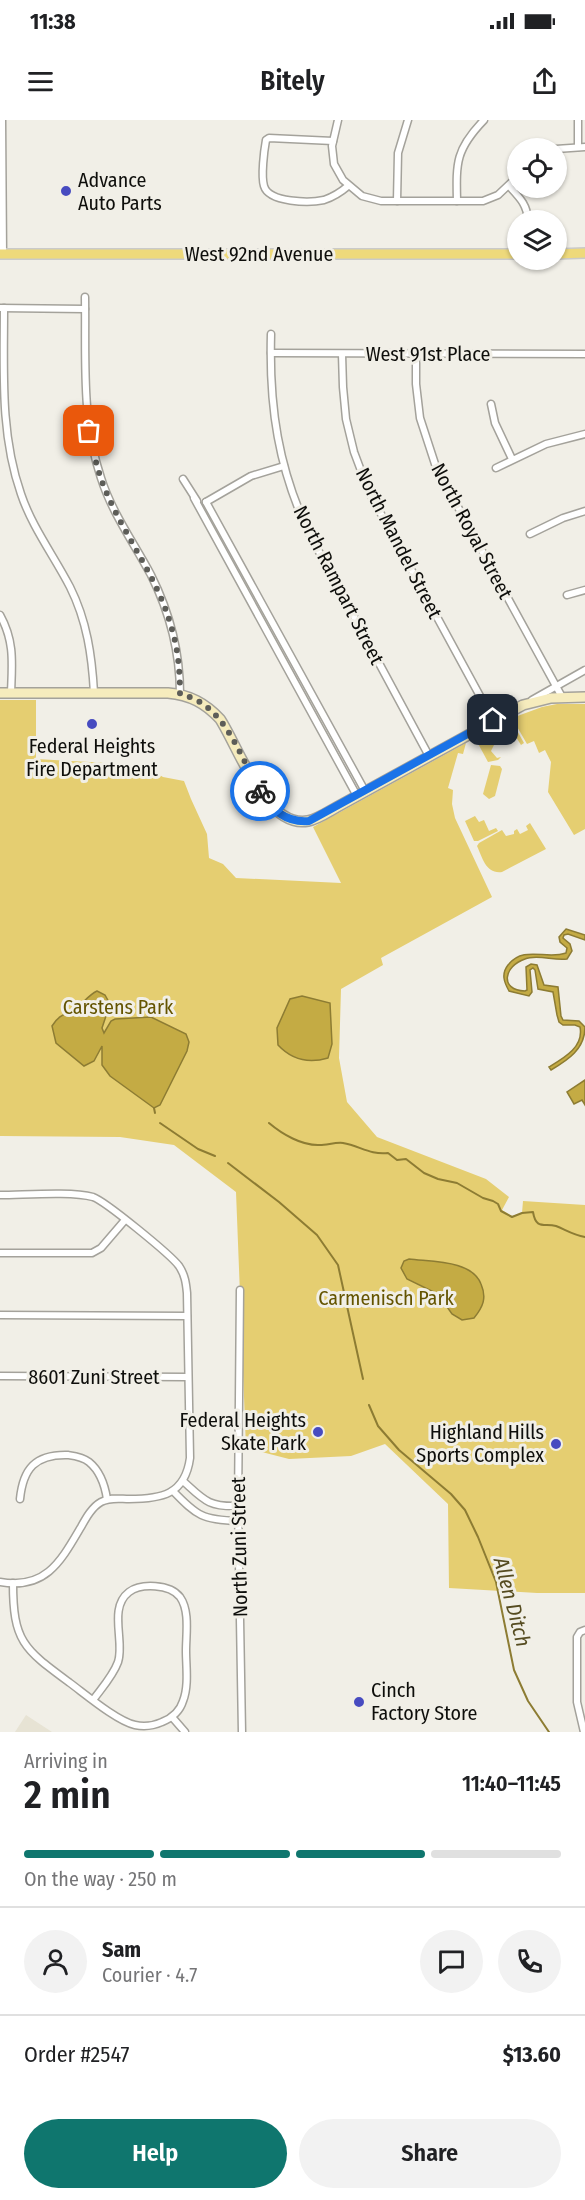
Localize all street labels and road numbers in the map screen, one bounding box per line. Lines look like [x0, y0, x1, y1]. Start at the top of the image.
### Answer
street label: West 92nd Avenue [185, 242, 333, 266]
street label: West 91st Place [366, 342, 490, 366]
street label: North Royal Street [426, 459, 518, 603]
street label: North Mandel Street [351, 464, 448, 623]
street label: North Rampart Street [289, 502, 390, 669]
street label: 8601 Zuni Street [28, 1365, 160, 1389]
street label: North Zuni Street [226, 1476, 252, 1617]

